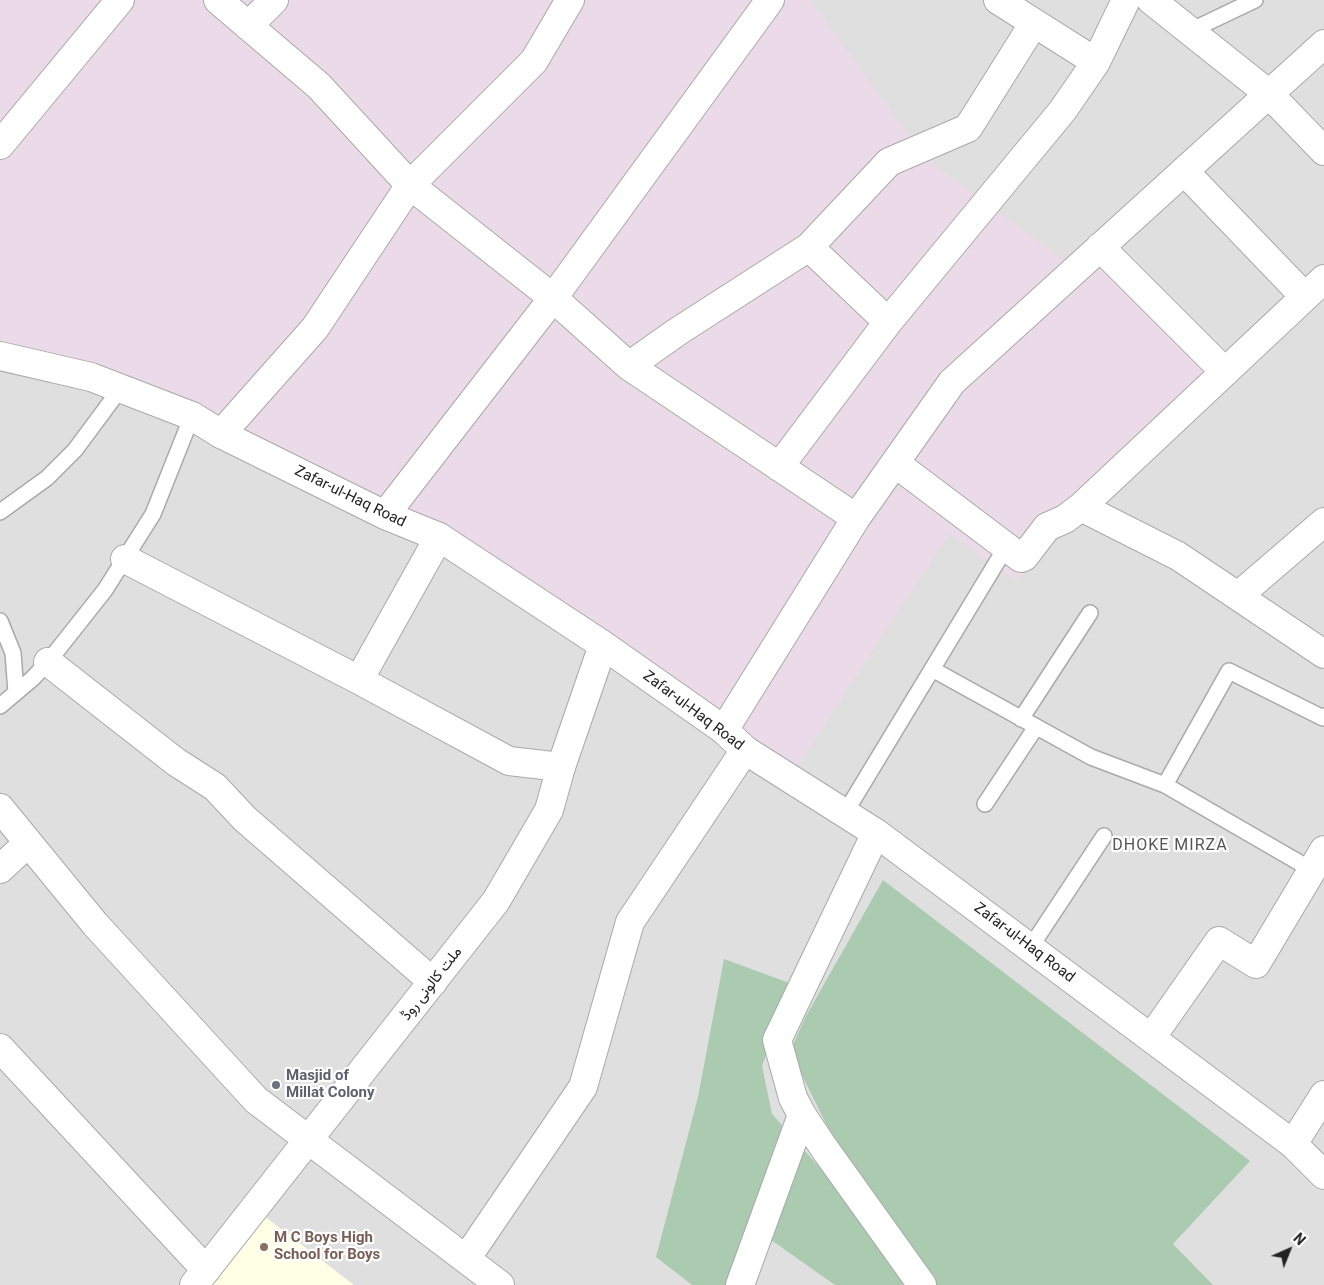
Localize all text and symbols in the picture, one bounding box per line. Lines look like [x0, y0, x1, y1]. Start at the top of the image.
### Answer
street label: Zafar-ul-Haq Road [292, 462, 408, 532]
street label: Zafar-ul-Haq Road [639, 667, 747, 755]
district label: DHOKE MIRZA [1111, 836, 1229, 856]
street label: Zafar-ul-Haq Road [970, 899, 1078, 987]
street label: ملت کالونی روڈ [398, 944, 466, 1024]
place label: Masjid of Millat Colony [286, 1067, 375, 1102]
marker: Masjid of Millat Colony [270, 1079, 282, 1091]
north arrow [1264, 1225, 1314, 1275]
place label: M C Boys High School for Boys [274, 1229, 380, 1264]
text: N [1290, 1230, 1309, 1248]
marker: M C Boys High School for Boys [258, 1241, 270, 1253]

